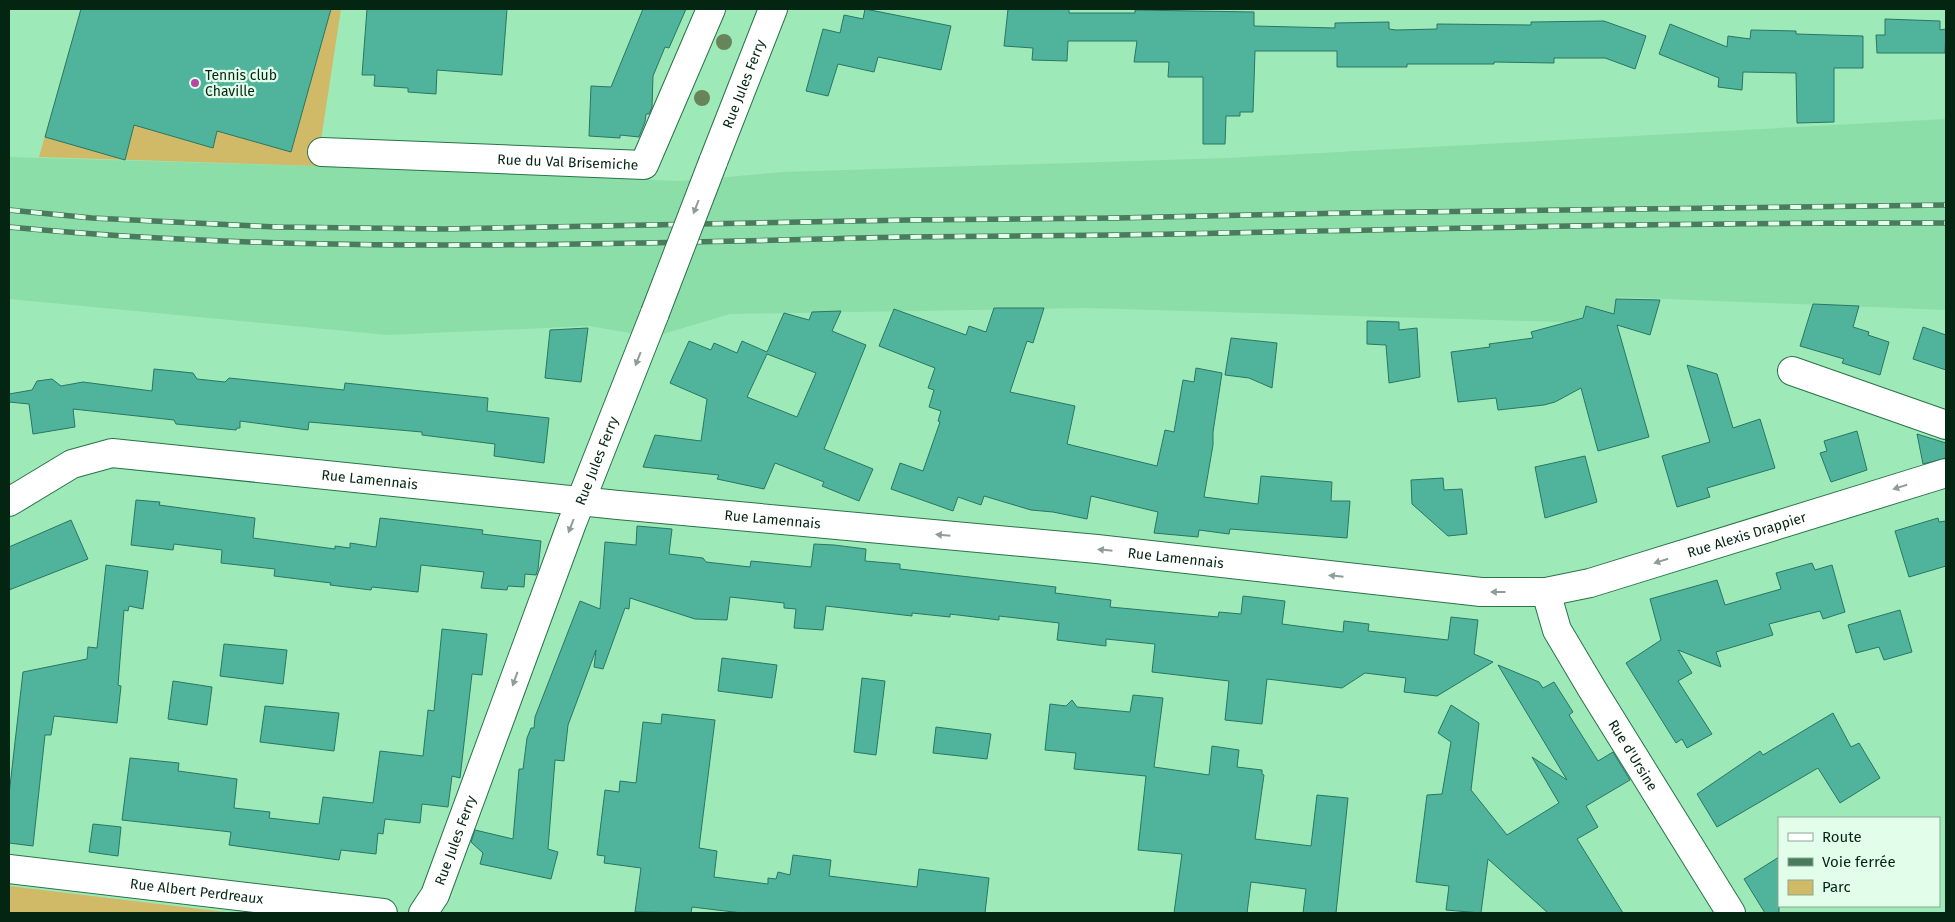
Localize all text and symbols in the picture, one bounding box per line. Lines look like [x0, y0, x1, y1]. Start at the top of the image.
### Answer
street label: Rue Jules Ferry [719, 37, 769, 131]
place label: Tennis club Chaville [205, 67, 277, 100]
marker: Tennis club Chaville [189, 77, 201, 89]
street label: Rue du Val Brisemiche [497, 151, 639, 173]
one-way arrow [691, 200, 699, 214]
one-way arrow [634, 352, 642, 367]
street label: Rue Jules Ferry [571, 414, 622, 508]
street label: Rue Lamennais [321, 466, 419, 493]
one-way arrow [1892, 484, 1907, 491]
street label: Rue Lamennais [724, 506, 822, 532]
street label: Rue Alexis Drappier [1685, 508, 1809, 561]
one-way arrow [567, 519, 575, 534]
one-way arrow [935, 530, 951, 538]
street label: Rue Lamennais [1127, 544, 1225, 572]
one-way arrow [1097, 545, 1113, 553]
one-way arrow [1653, 558, 1668, 565]
one-way arrow [1328, 572, 1344, 580]
one-way arrow [1489, 588, 1505, 596]
one-way arrow [511, 671, 518, 686]
street label: Rue d'Ursine [1605, 717, 1661, 794]
street label: Rue Jules Ferry [431, 793, 479, 887]
legend [1778, 817, 1940, 907]
text: Route [1822, 828, 1862, 846]
text: Voie ferrée [1822, 853, 1896, 871]
street label: Rue Albert Perdreaux [129, 875, 264, 907]
text: Parc [1822, 878, 1851, 896]

